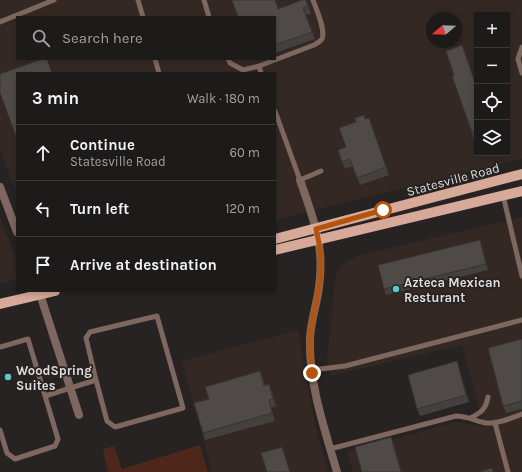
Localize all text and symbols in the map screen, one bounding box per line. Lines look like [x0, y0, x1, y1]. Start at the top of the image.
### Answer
north arrow [426, 12, 462, 48]
map controls [474, 12, 510, 156]
button: + [474, 12, 510, 48]
search box [16, 16, 276, 60]
icon: search [30, 27, 52, 49]
text: Search here [62, 29, 143, 47]
button: − [474, 48, 510, 84]
button: locate [474, 84, 510, 120]
text: 3 min [32, 88, 79, 108]
text: Walk · 180 m [187, 91, 260, 106]
button: layers [474, 120, 510, 156]
text: Continue [70, 136, 135, 154]
icon: ahead [32, 142, 54, 164]
text: 60 m [230, 145, 260, 160]
text: Statesville Road [70, 154, 166, 169]
street label: Statesville Road [405, 160, 501, 199]
icon: left [32, 198, 54, 220]
text: Turn left [70, 200, 129, 218]
text: 120 m [225, 201, 260, 216]
route start [374, 201, 392, 219]
icon: arrive [32, 254, 54, 276]
text: Arrive at destination [70, 256, 217, 274]
place label: Azteca Mexican Resturant [404, 275, 501, 305]
marker: Azteca Mexican Resturant [391, 284, 401, 294]
place label: WoodSpring Suites [16, 363, 92, 393]
route end [303, 364, 321, 382]
marker: WoodSpring Suites [3, 372, 13, 382]

